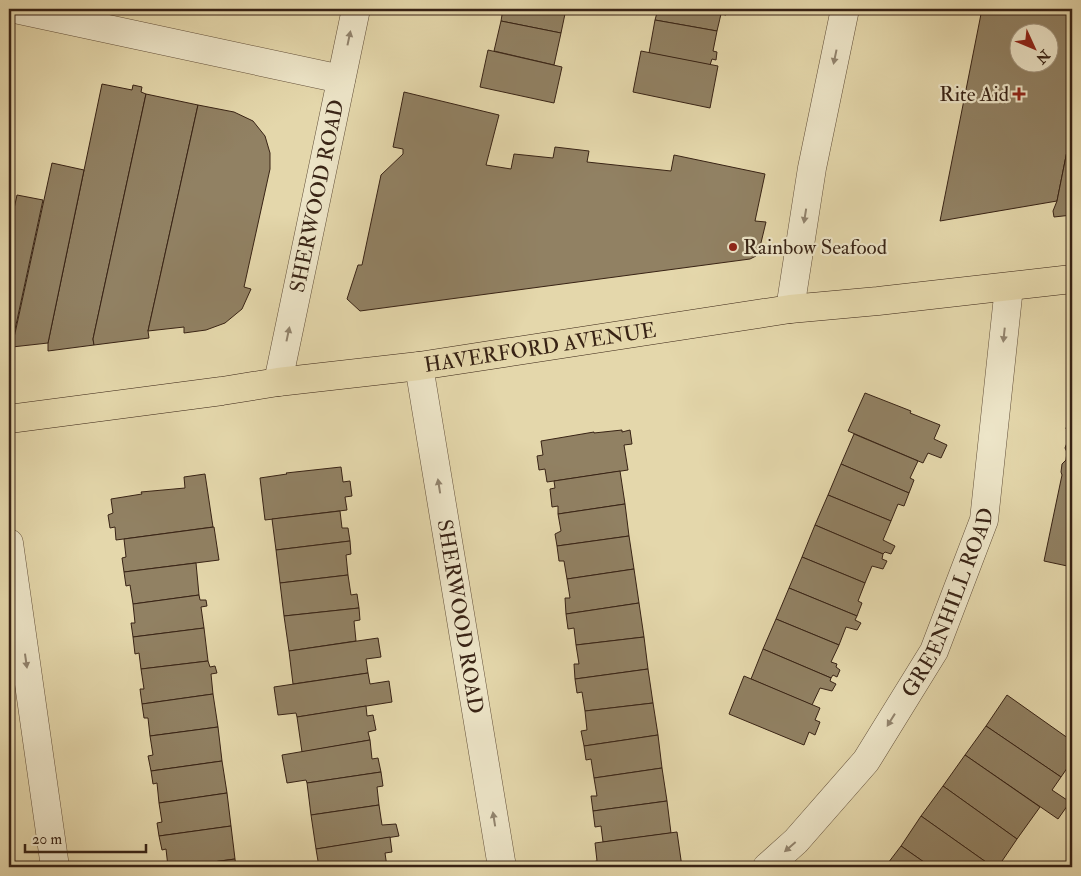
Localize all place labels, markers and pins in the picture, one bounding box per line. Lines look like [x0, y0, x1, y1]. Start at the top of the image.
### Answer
place label: Rite Aid [939, 81, 1010, 108]
marker: Rite Aid [1013, 88, 1025, 100]
place label: Rainbow Seafood [743, 234, 888, 261]
marker: Rainbow Seafood [727, 241, 739, 253]

